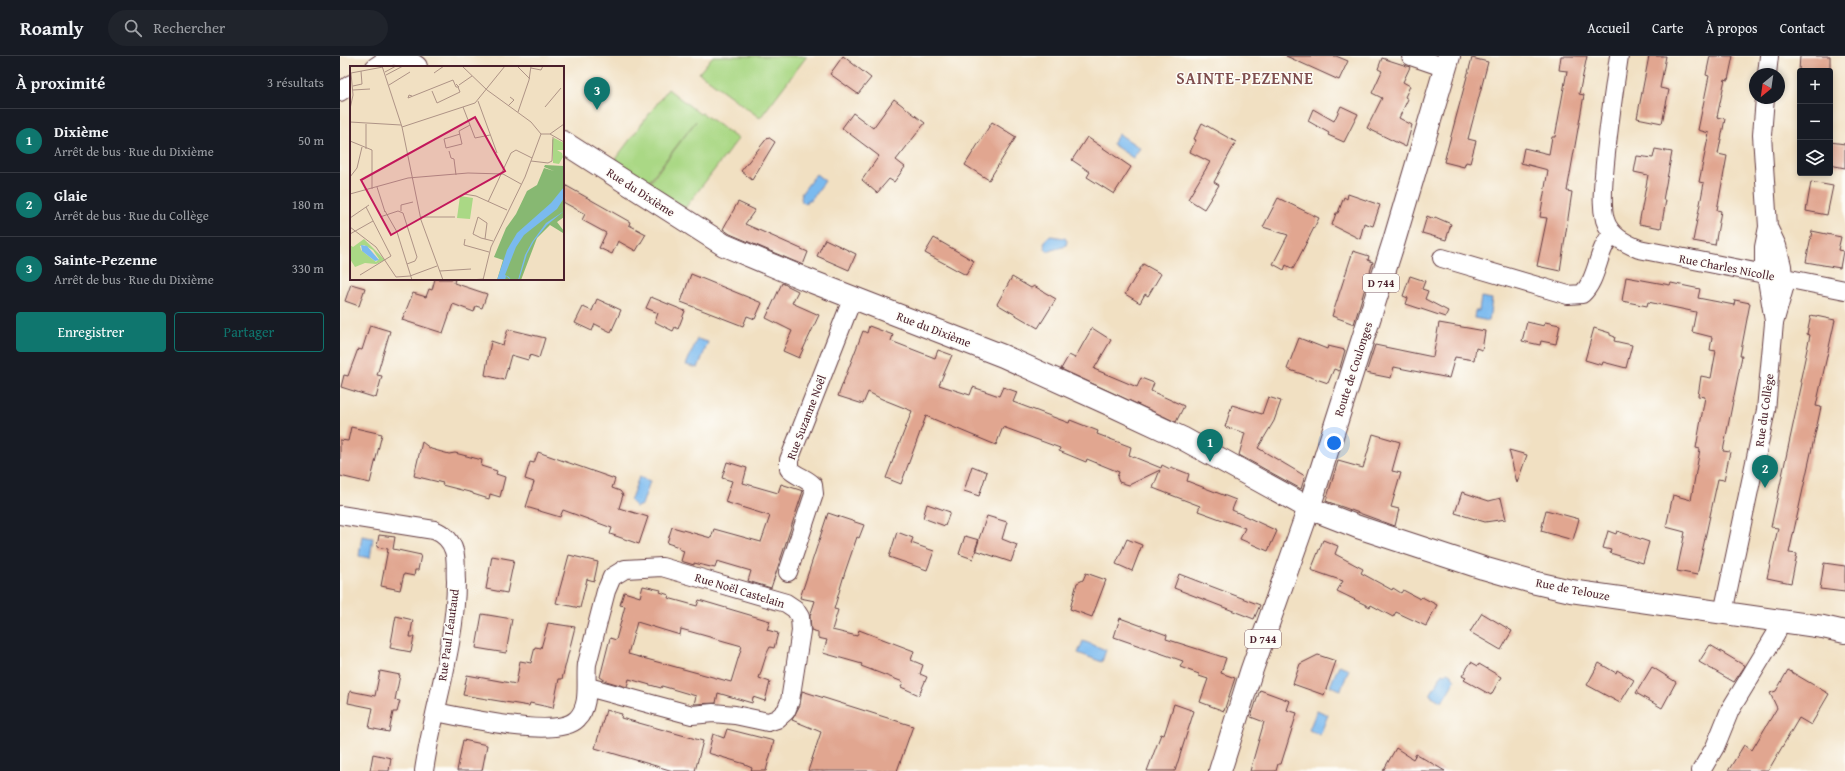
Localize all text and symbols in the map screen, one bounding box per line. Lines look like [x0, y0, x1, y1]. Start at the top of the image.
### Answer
search box [108, 10, 388, 46]
text: Roamly [20, 14, 84, 42]
icon: search [122, 17, 144, 39]
text: Rechercher [154, 17, 225, 38]
text: Accueil [1587, 18, 1630, 38]
text: Carte [1652, 18, 1684, 38]
text: À propos [1706, 18, 1758, 38]
text: Contact [1780, 18, 1825, 38]
inset map [350, 66, 564, 280]
district label: SAINTE-PEZENNE [1176, 66, 1314, 90]
north arrow [1749, 68, 1785, 104]
map controls [1797, 68, 1833, 176]
button: + [1797, 68, 1833, 104]
text: À proximité [16, 70, 105, 95]
text: 3 résultats [267, 73, 324, 92]
pin: 3 [584, 77, 610, 110]
button: − [1797, 104, 1833, 140]
text: Dixième [54, 121, 109, 142]
text: 1 [26, 131, 32, 150]
text: 50 m [298, 131, 324, 150]
button: layers [1797, 140, 1833, 176]
text: Arrêt de bus · Rue du Dixième [54, 142, 214, 161]
street label: Rue du Dixième [603, 164, 679, 221]
text: Glaie [54, 185, 87, 206]
text: 2 [26, 195, 32, 214]
text: 180 m [292, 195, 324, 214]
text: Arrêt de bus · Rue du Collège [54, 206, 209, 225]
text: Sainte-Pezenne [54, 249, 157, 270]
street label: Rue Charles Nicolle [1678, 249, 1777, 285]
text: 3 [26, 259, 32, 278]
text: 330 m [292, 259, 324, 278]
text: Arrêt de bus · Rue du Dixième [54, 270, 214, 289]
road number: D 744 [1363, 274, 1399, 292]
street label: Rue du Dixième [894, 307, 974, 351]
button: Enregistrer [16, 312, 166, 352]
button: Partager [174, 312, 324, 352]
street label: Route de Coulonges [1330, 319, 1376, 418]
street label: Rue Suzanne Noël [782, 372, 830, 462]
street label: Rue du Collège [1750, 372, 1778, 448]
pin: 1 [1197, 429, 1223, 462]
your location [1324, 433, 1344, 453]
pin: 2 [1752, 455, 1778, 488]
street label: Rue Noël Castelain [693, 568, 787, 612]
street label: Rue de Telouze [1535, 573, 1612, 605]
street label: Rue Paul Léautaud [433, 587, 463, 682]
road number: D 744 [1245, 630, 1281, 648]

